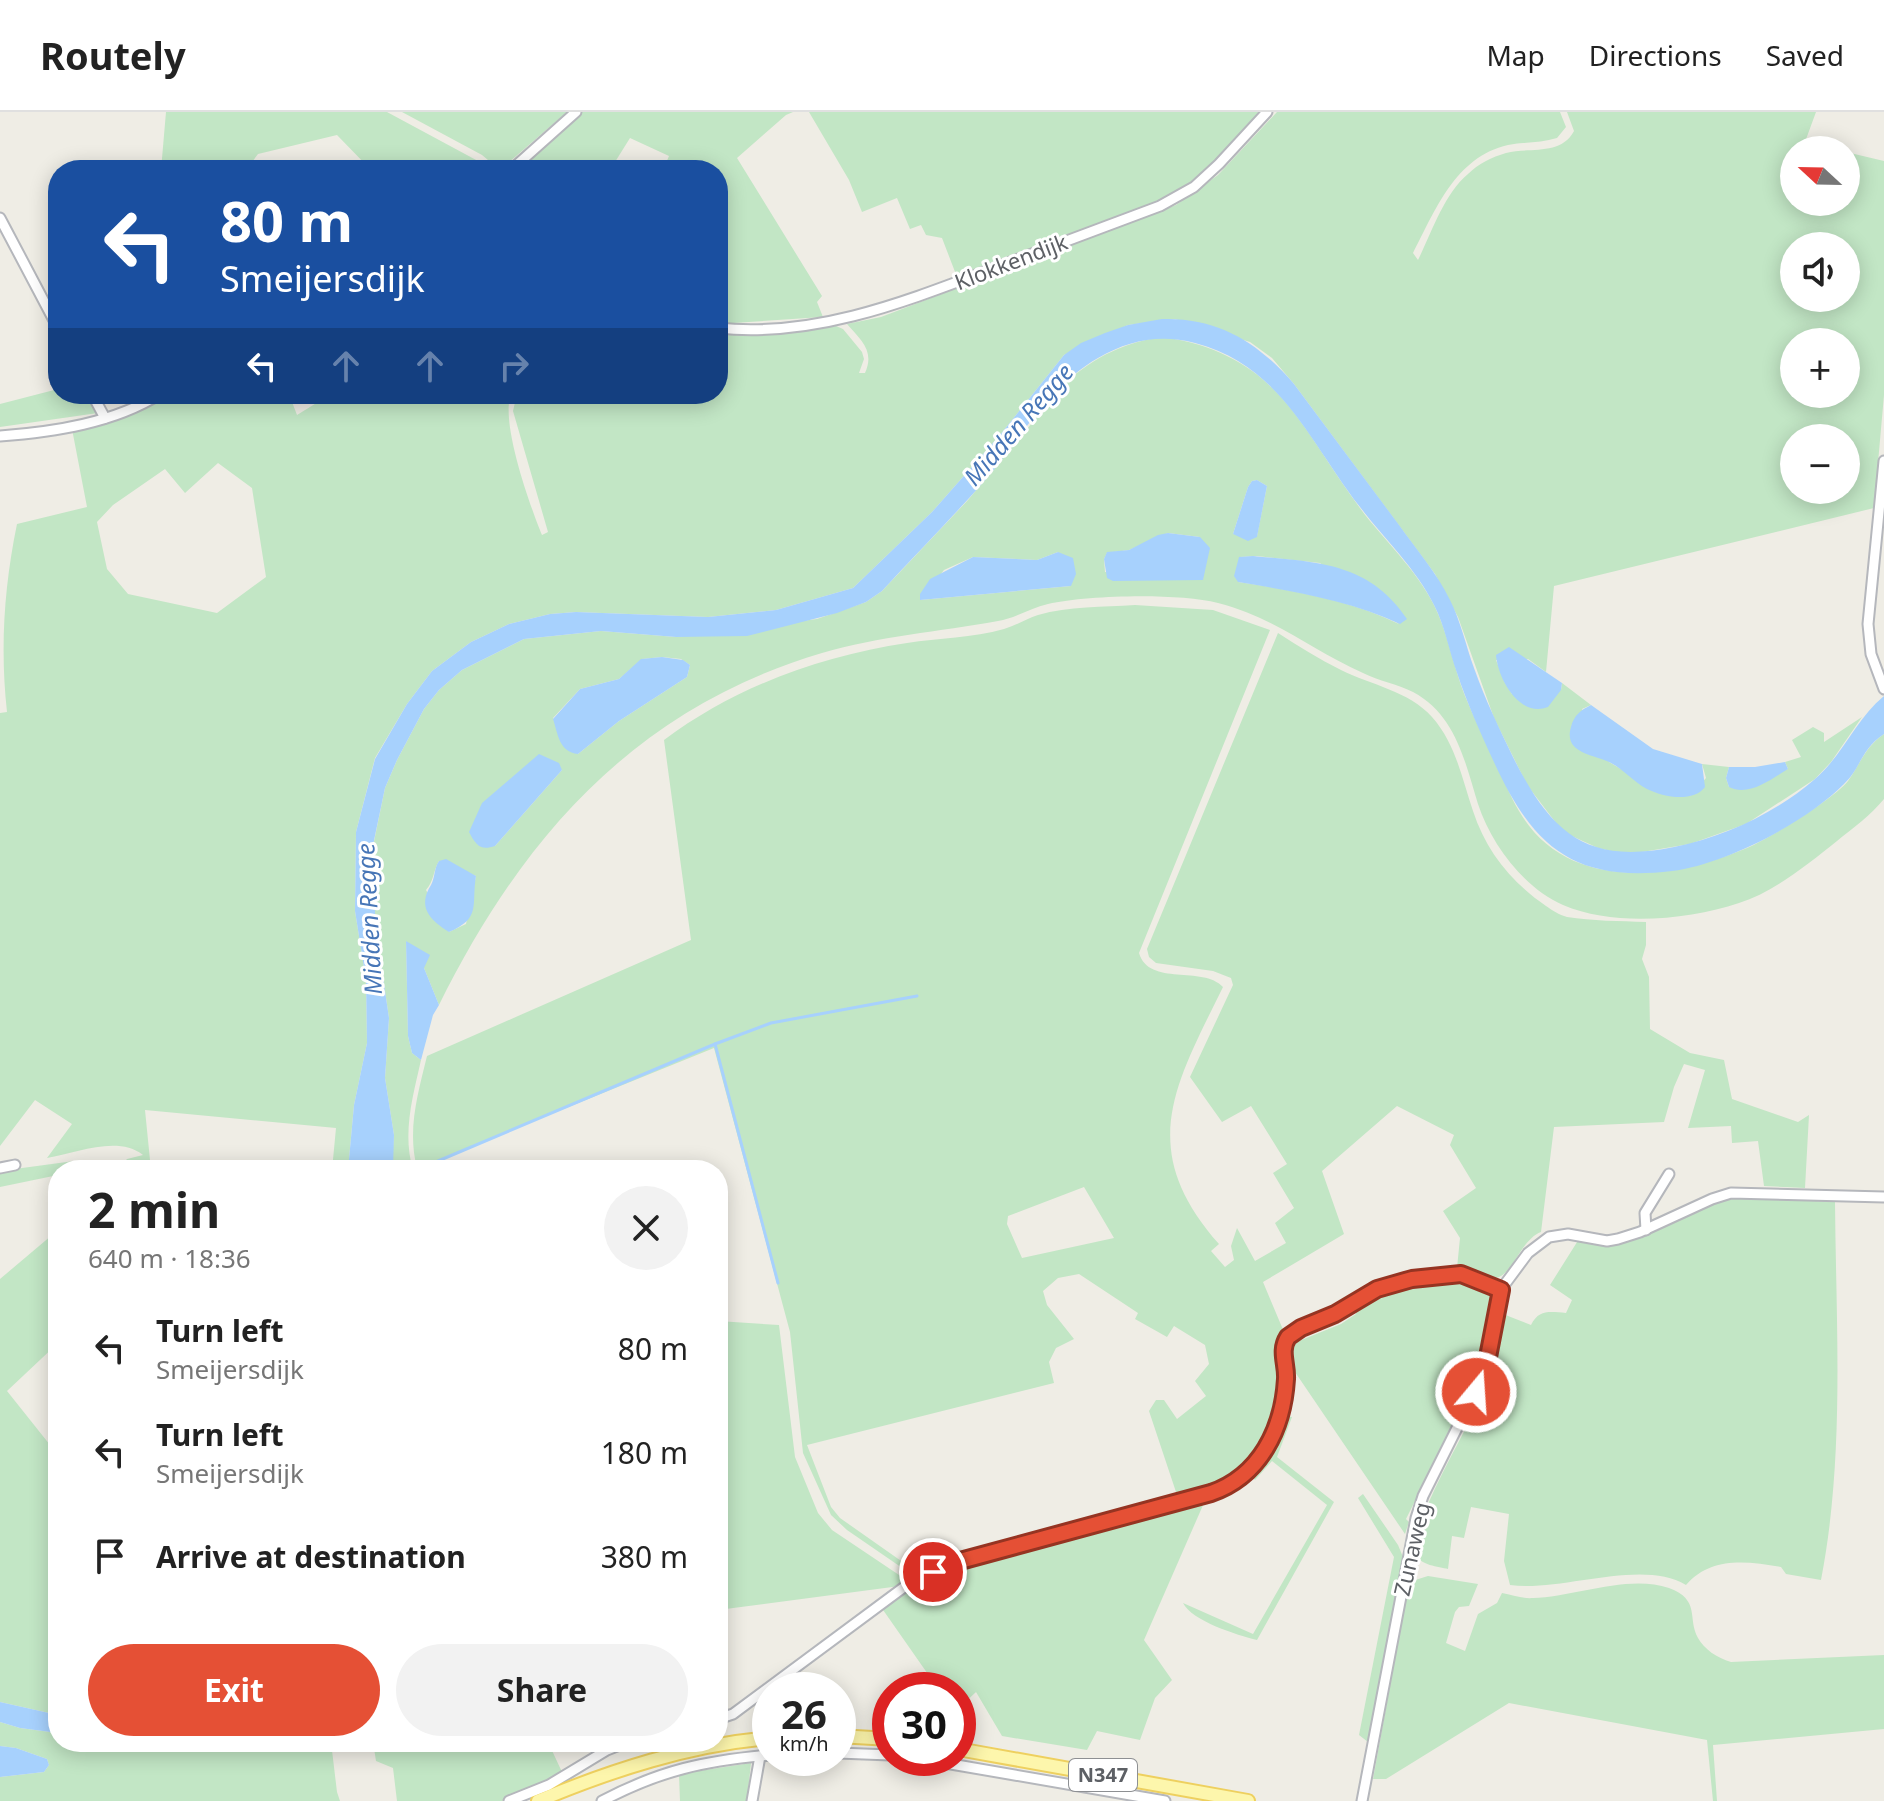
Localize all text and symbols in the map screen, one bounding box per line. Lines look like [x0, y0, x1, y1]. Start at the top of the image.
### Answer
text: Routely [40, 29, 186, 81]
text: Map [1486, 36, 1545, 74]
text: Directions [1589, 36, 1722, 74]
text: Saved [1766, 36, 1844, 74]
north arrow [1780, 136, 1860, 216]
map controls [1780, 136, 1860, 504]
text: 80 m [220, 182, 353, 258]
icon: left [88, 192, 192, 296]
street label: Klokkendijk [950, 226, 1072, 296]
button: sound [1780, 232, 1860, 312]
text: Smeijersdijk [220, 254, 425, 303]
button: + [1780, 328, 1860, 408]
icon: left [240, 344, 284, 388]
icon: ahead [324, 344, 368, 388]
icon: ahead [408, 344, 452, 388]
icon: right [492, 344, 536, 388]
water label: Midden Regge [956, 356, 1080, 492]
button: − [1780, 424, 1860, 504]
water label: Midden Regge [348, 842, 389, 996]
text: 2 min [88, 1177, 220, 1242]
button: close [604, 1186, 688, 1270]
text: 640 m · 18:36 [88, 1240, 251, 1276]
text: Turn left [156, 1310, 284, 1351]
icon: left [88, 1326, 132, 1370]
text: 80 m [618, 1328, 688, 1369]
position arrow [1434, 1350, 1518, 1434]
text: Smeijersdijk [156, 1351, 304, 1387]
text: Turn left [156, 1414, 284, 1455]
icon: left [88, 1430, 132, 1474]
text: 180 m [601, 1432, 688, 1473]
text: Smeijersdijk [156, 1455, 304, 1491]
street label: Zunaweg [1386, 1499, 1436, 1599]
icon: arrive [88, 1534, 132, 1578]
text: Arrive at destination [156, 1536, 466, 1577]
text: 380 m [601, 1536, 688, 1577]
pin [899, 1538, 967, 1606]
icon: arrive [911, 1550, 955, 1594]
button: Exit [88, 1644, 380, 1736]
button: Share [396, 1644, 688, 1736]
speed limit sign: 30 [872, 1672, 976, 1776]
text: 26 [781, 1686, 827, 1741]
text: km/h [779, 1730, 829, 1757]
road number: N347 [1069, 1759, 1137, 1791]

